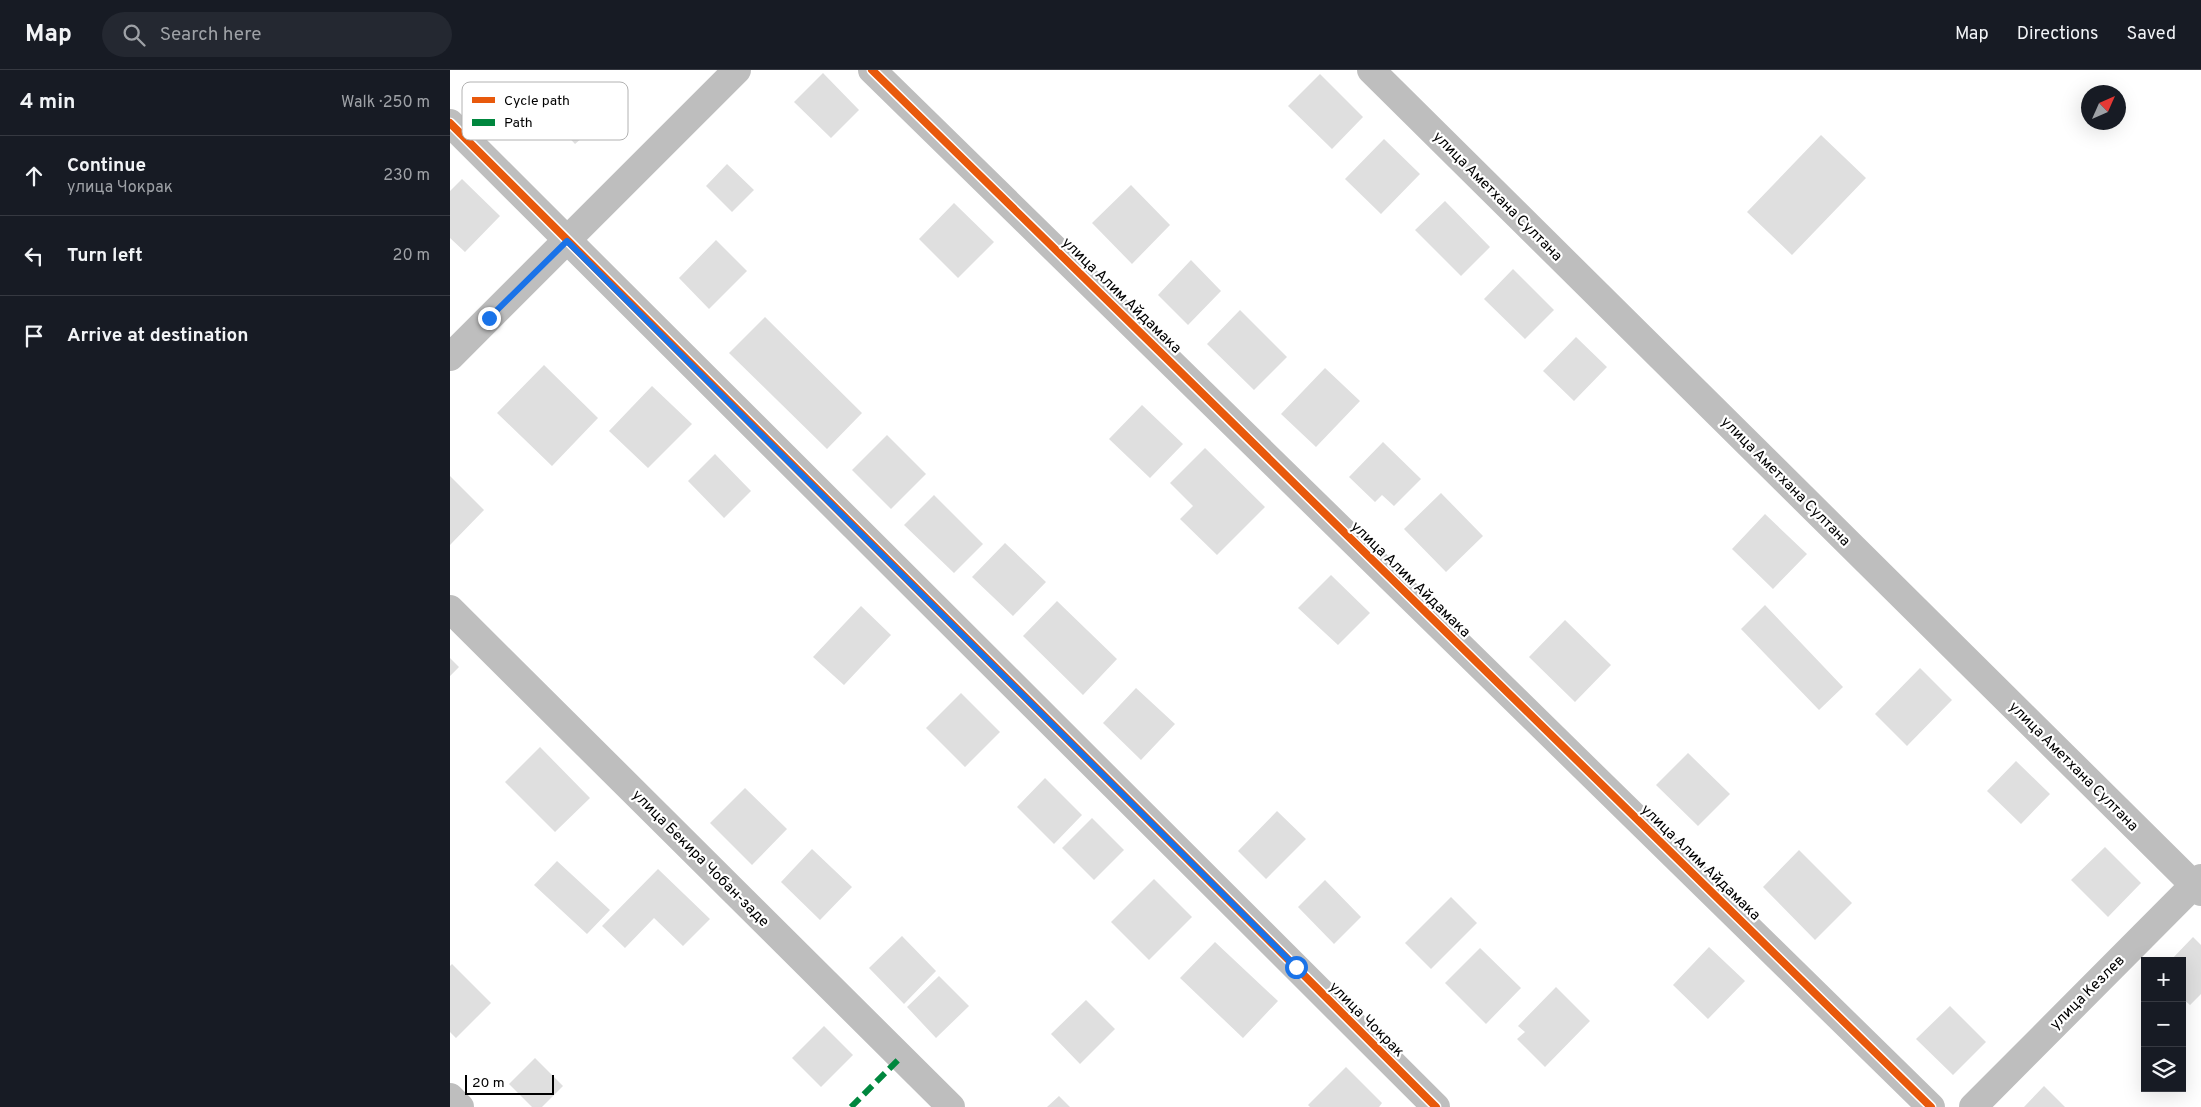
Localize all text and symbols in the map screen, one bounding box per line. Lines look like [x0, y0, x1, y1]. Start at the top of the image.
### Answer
search box [102, 12, 452, 57]
text: Map [25, 20, 72, 50]
icon: search [120, 21, 148, 49]
text: Search here [160, 23, 261, 47]
text: Map [1955, 23, 1989, 46]
text: Directions [2017, 23, 2099, 46]
text: Saved [2127, 23, 2176, 46]
legend [462, 82, 628, 140]
north arrow [2081, 85, 2126, 130]
text: 4 min [20, 89, 76, 116]
text: Walk · 250 m [341, 93, 430, 113]
text: Cycle path [504, 93, 570, 110]
text: Path [504, 115, 533, 132]
street label: улица Аметхана Султана [1428, 128, 1566, 266]
text: Continue [67, 154, 146, 178]
icon: ahead [20, 162, 48, 190]
text: 230 m [383, 166, 430, 186]
text: улица Чокрак [67, 178, 173, 198]
street label: улица Алим Айдамака [1057, 234, 1185, 358]
icon: left [20, 242, 48, 270]
text: Turn left [67, 244, 143, 268]
text: 20 m [393, 246, 430, 266]
route end [478, 307, 501, 330]
icon: arrive [20, 322, 48, 350]
text: Arrive at destination [67, 324, 248, 348]
street label: улица Аметхана Султана [1716, 413, 1854, 551]
street label: улица Алим Айдамака [1346, 518, 1474, 642]
street label: улица Аметхана Султана [2004, 698, 2142, 836]
street label: улица Бекира Чобан-заде [627, 786, 773, 932]
street label: улица Алим Айдамака [1636, 801, 1764, 925]
street label: улица Кезлев [2047, 952, 2130, 1035]
route start [1285, 956, 1308, 979]
map controls [2141, 957, 2186, 1092]
button: + [2141, 957, 2186, 1002]
street label: улица Чокрак [1324, 978, 1408, 1062]
button: − [2141, 1002, 2186, 1047]
button: layers [2141, 1047, 2186, 1092]
scale bar [465, 1072, 554, 1095]
text: 20 m [472, 1075, 505, 1092]

